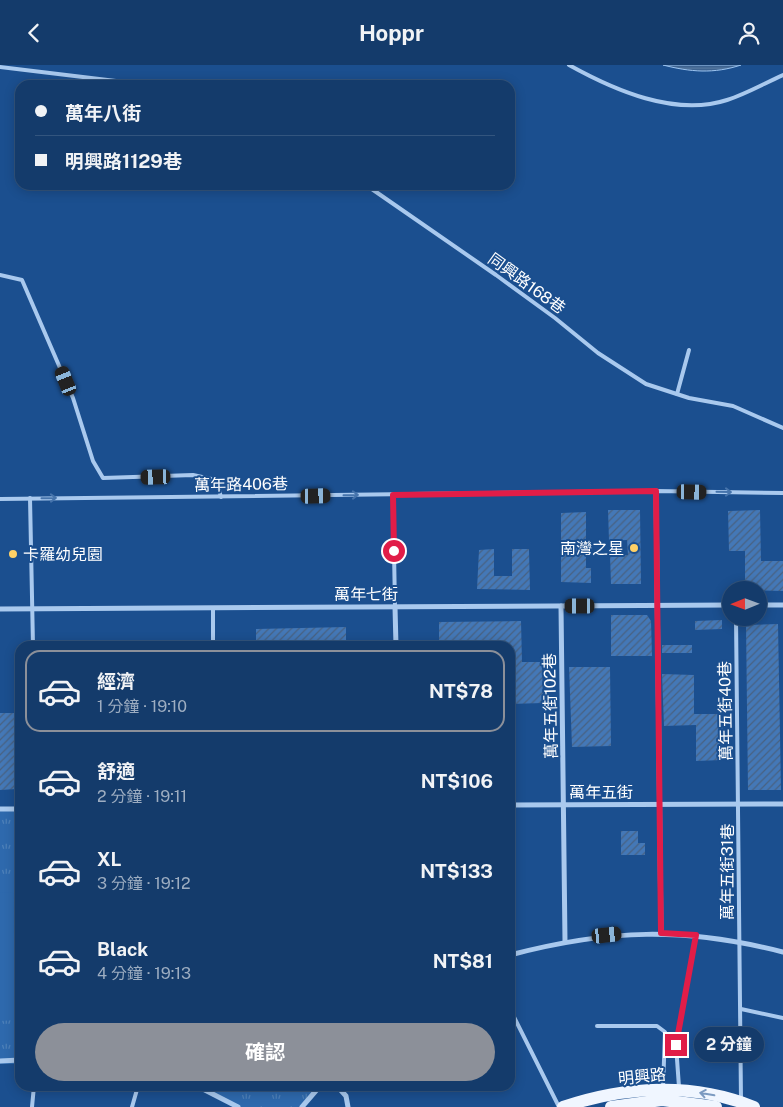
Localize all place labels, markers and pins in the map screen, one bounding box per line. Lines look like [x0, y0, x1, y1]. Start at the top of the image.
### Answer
place label: 南灣之星 [560, 539, 624, 558]
marker: 南灣之星 [628, 542, 640, 554]
place label: 卡羅幼兒園 [23, 545, 103, 564]
marker: 卡羅幼兒園 [7, 548, 19, 560]

